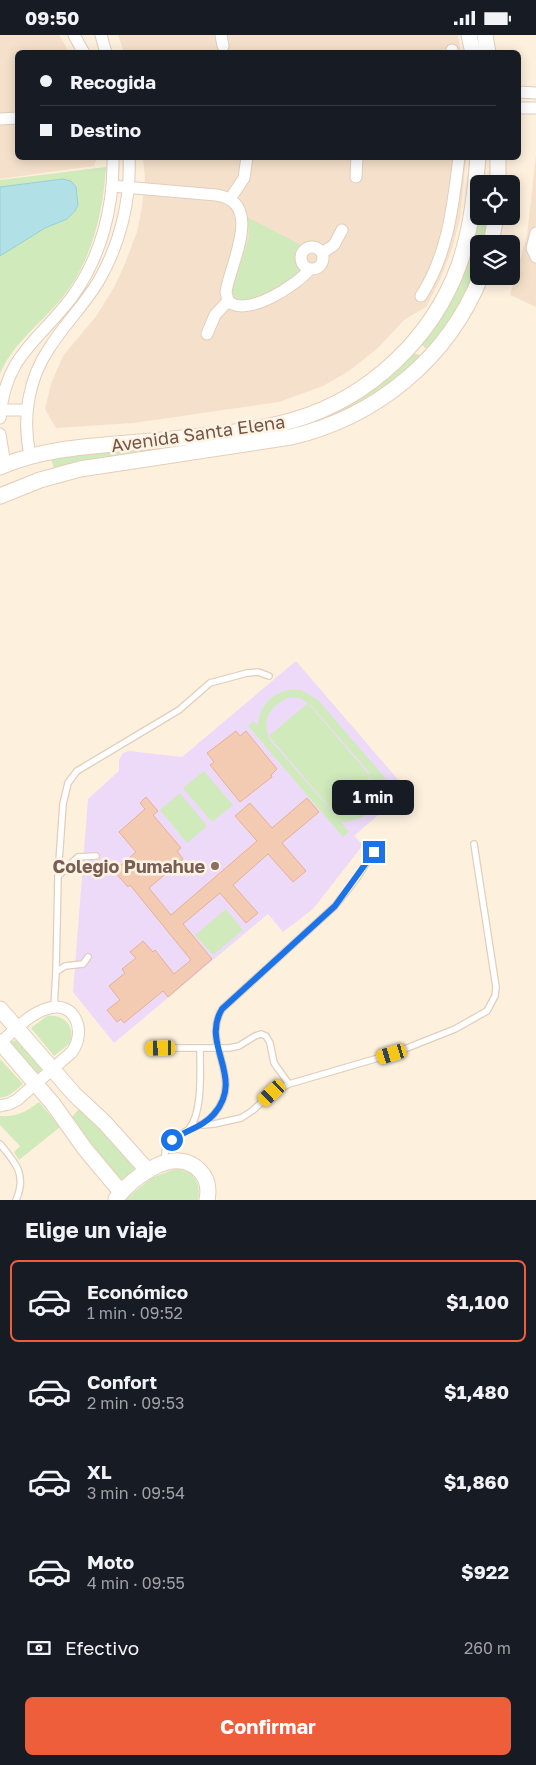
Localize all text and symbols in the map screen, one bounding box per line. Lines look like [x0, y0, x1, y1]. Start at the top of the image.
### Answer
text: 09:50 [25, 6, 79, 29]
text: Recogida [70, 70, 156, 93]
text: Destino [70, 118, 141, 141]
map controls [470, 175, 520, 285]
button: locate [470, 175, 520, 225]
button: layers [470, 235, 520, 285]
street label: Avenida Santa Elena [110, 410, 286, 456]
callout: 1 min [333, 779, 415, 815]
text: 1 min [353, 787, 393, 807]
route end [363, 841, 385, 863]
place label: Colegio Pumahue [52, 855, 205, 877]
marker: Colegio Pumahue [209, 860, 221, 872]
car [145, 1040, 176, 1056]
car [375, 1042, 408, 1066]
car [255, 1077, 288, 1109]
route start [161, 1129, 183, 1151]
text: Elige un viaje [25, 1216, 167, 1243]
icon: car [27, 1279, 72, 1324]
text: Económico [87, 1280, 188, 1303]
text: $1,100 [446, 1290, 509, 1313]
text: 1 min · 09:52 [87, 1303, 183, 1323]
icon: car [27, 1369, 72, 1414]
text: Confort [87, 1370, 157, 1393]
text: $1,480 [444, 1380, 509, 1403]
text: 2 min · 09:53 [87, 1393, 184, 1413]
icon: car [27, 1459, 72, 1504]
text: XL [87, 1460, 112, 1483]
text: $1,860 [444, 1470, 509, 1493]
text: 3 min · 09:54 [87, 1483, 185, 1503]
icon: car [27, 1549, 72, 1594]
text: Moto [87, 1550, 134, 1573]
text: $922 [461, 1560, 509, 1583]
text: 4 min · 09:55 [87, 1573, 185, 1593]
icon: cash [25, 1634, 53, 1662]
text: Efectivo [65, 1636, 139, 1659]
text: 260 m [464, 1638, 511, 1658]
button: Confirmar [25, 1697, 511, 1755]

